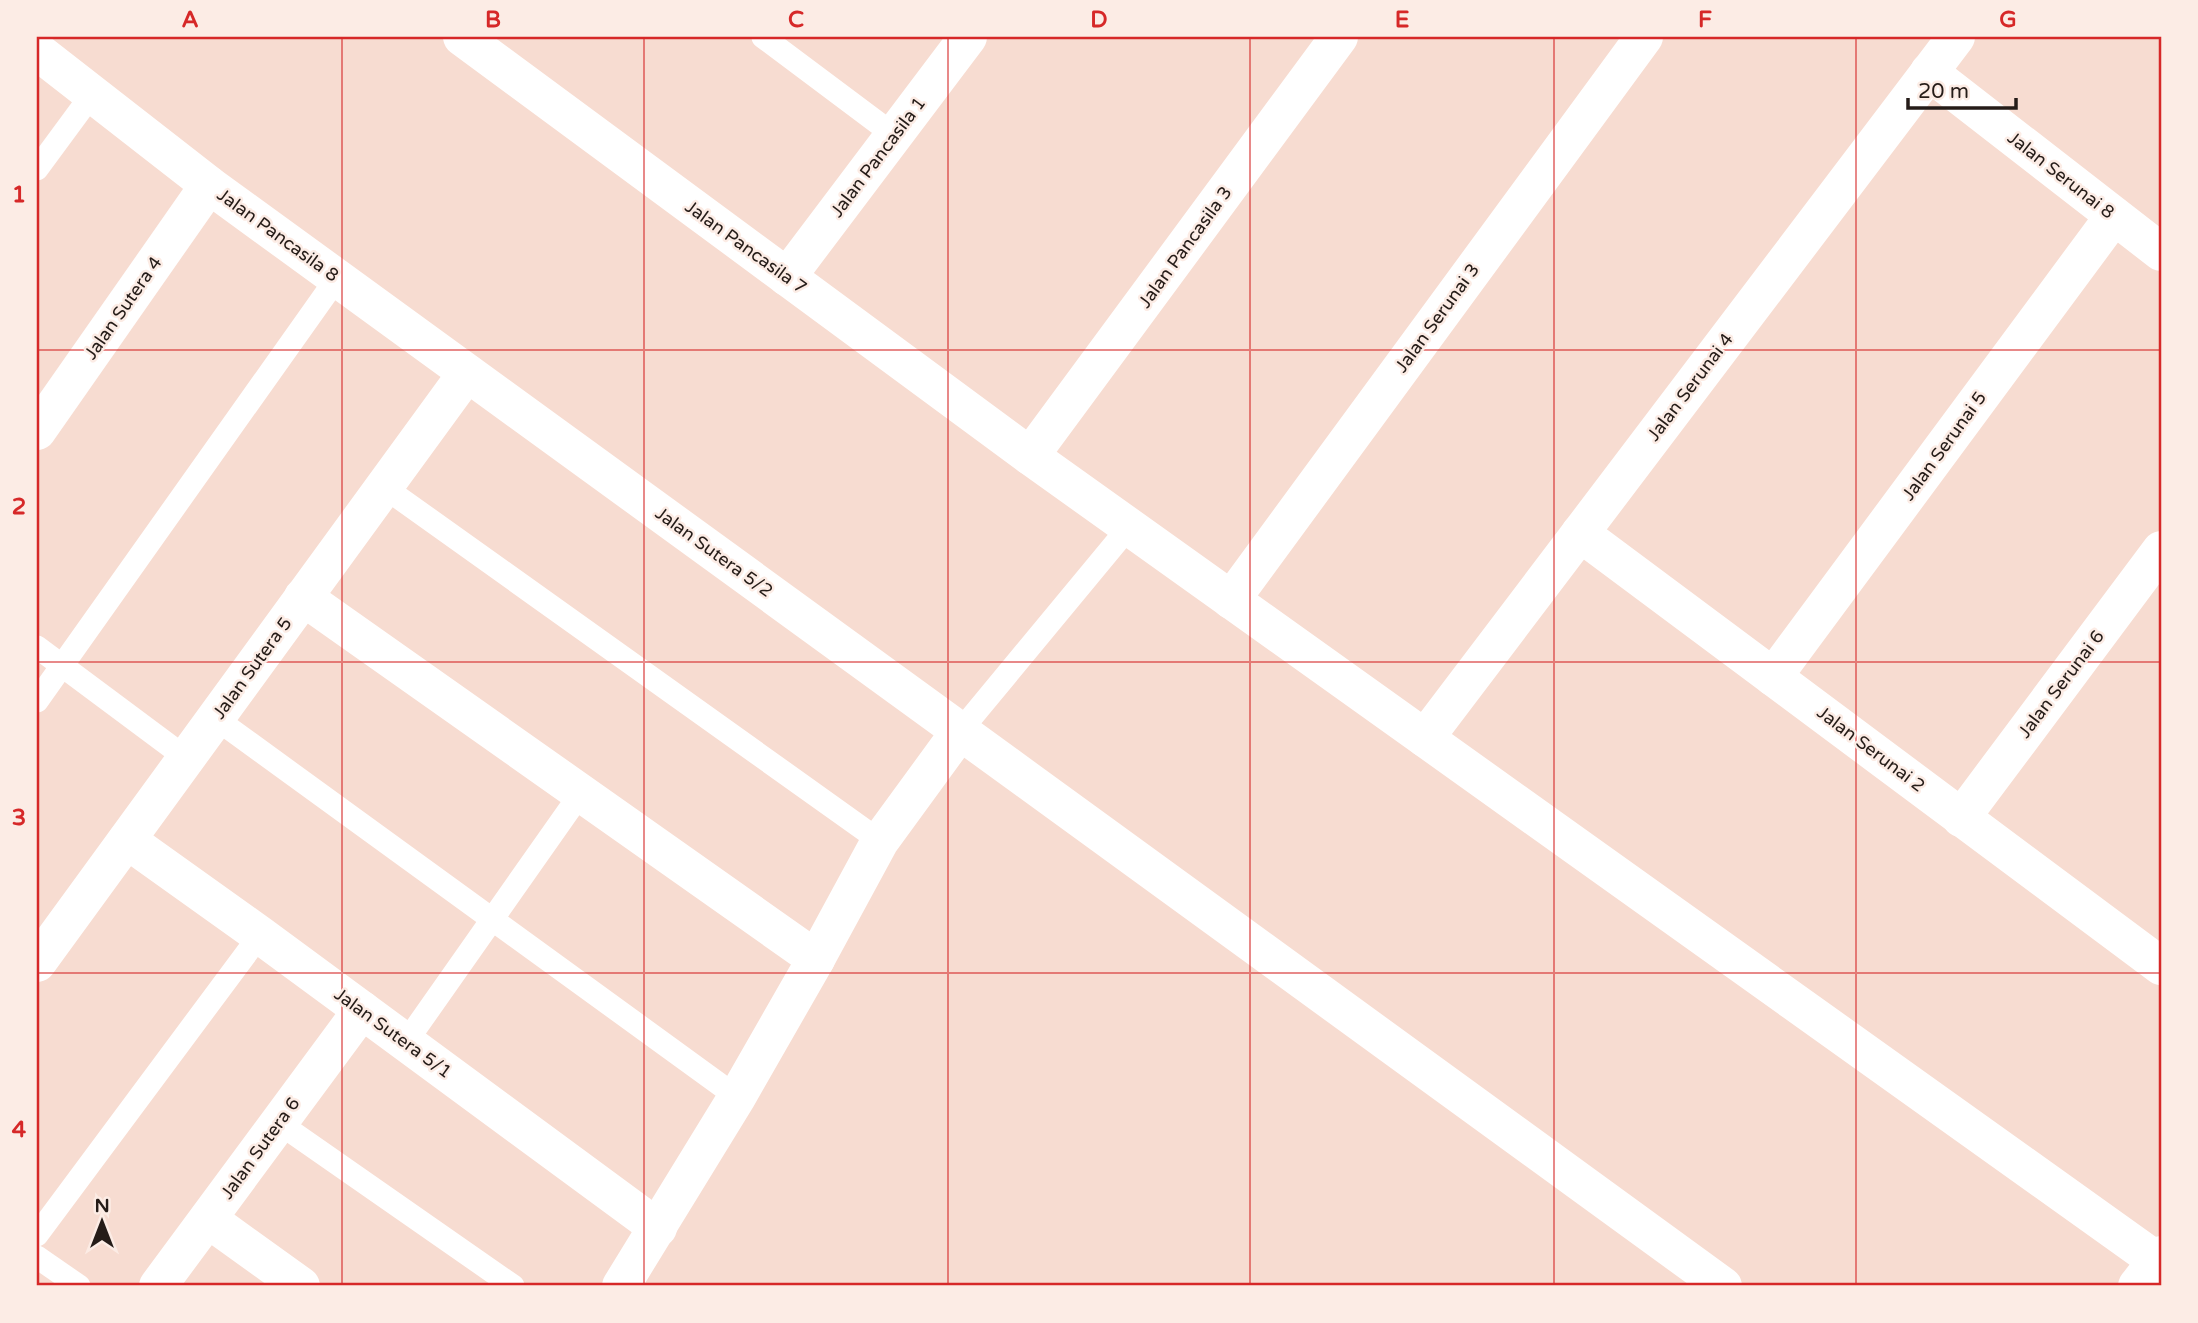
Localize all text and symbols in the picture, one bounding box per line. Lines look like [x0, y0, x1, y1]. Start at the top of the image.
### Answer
text: A [181, 6, 199, 34]
text: B [485, 6, 501, 34]
text: C [788, 6, 804, 34]
text: D [1090, 6, 1108, 34]
text: E [1395, 6, 1409, 34]
text: F [1698, 6, 1712, 34]
text: G [1999, 6, 2017, 34]
scale bar [1908, 66, 2016, 110]
text: 20 m [1918, 79, 1969, 104]
street label: Jalan Pancasila 1 [826, 93, 930, 221]
street label: Jalan Serunai 8 [2003, 126, 2119, 224]
text: 1 [12, 181, 26, 209]
street label: Jalan Pancasila 3 [1134, 182, 1236, 312]
street label: Jalan Pancasila 8 [213, 184, 343, 286]
street label: Jalan Pancasila 7 [681, 196, 811, 298]
street label: Jalan Sutera 4 [79, 252, 167, 364]
street label: Jalan Serunai 3 [1390, 259, 1484, 377]
street label: Jalan Serunai 4 [1642, 329, 1738, 445]
street label: Jalan Serunai 5 [1897, 387, 1991, 505]
text: 2 [12, 493, 26, 521]
street label: Jalan Sutera 5/2 [651, 502, 777, 602]
street label: Jalan Sutera 5 [208, 613, 296, 723]
street label: Jalan Serunai 6 [2013, 626, 2109, 742]
street label: Jalan Serunai 2 [1813, 701, 1929, 797]
text: 3 [12, 804, 26, 832]
street label: Jalan Sutera 5/1 [330, 983, 456, 1083]
street label: Jalan Sutera 6 [216, 1093, 304, 1203]
text: 4 [12, 1116, 27, 1144]
north arrow [66, 1186, 136, 1256]
text: N [94, 1195, 110, 1217]

